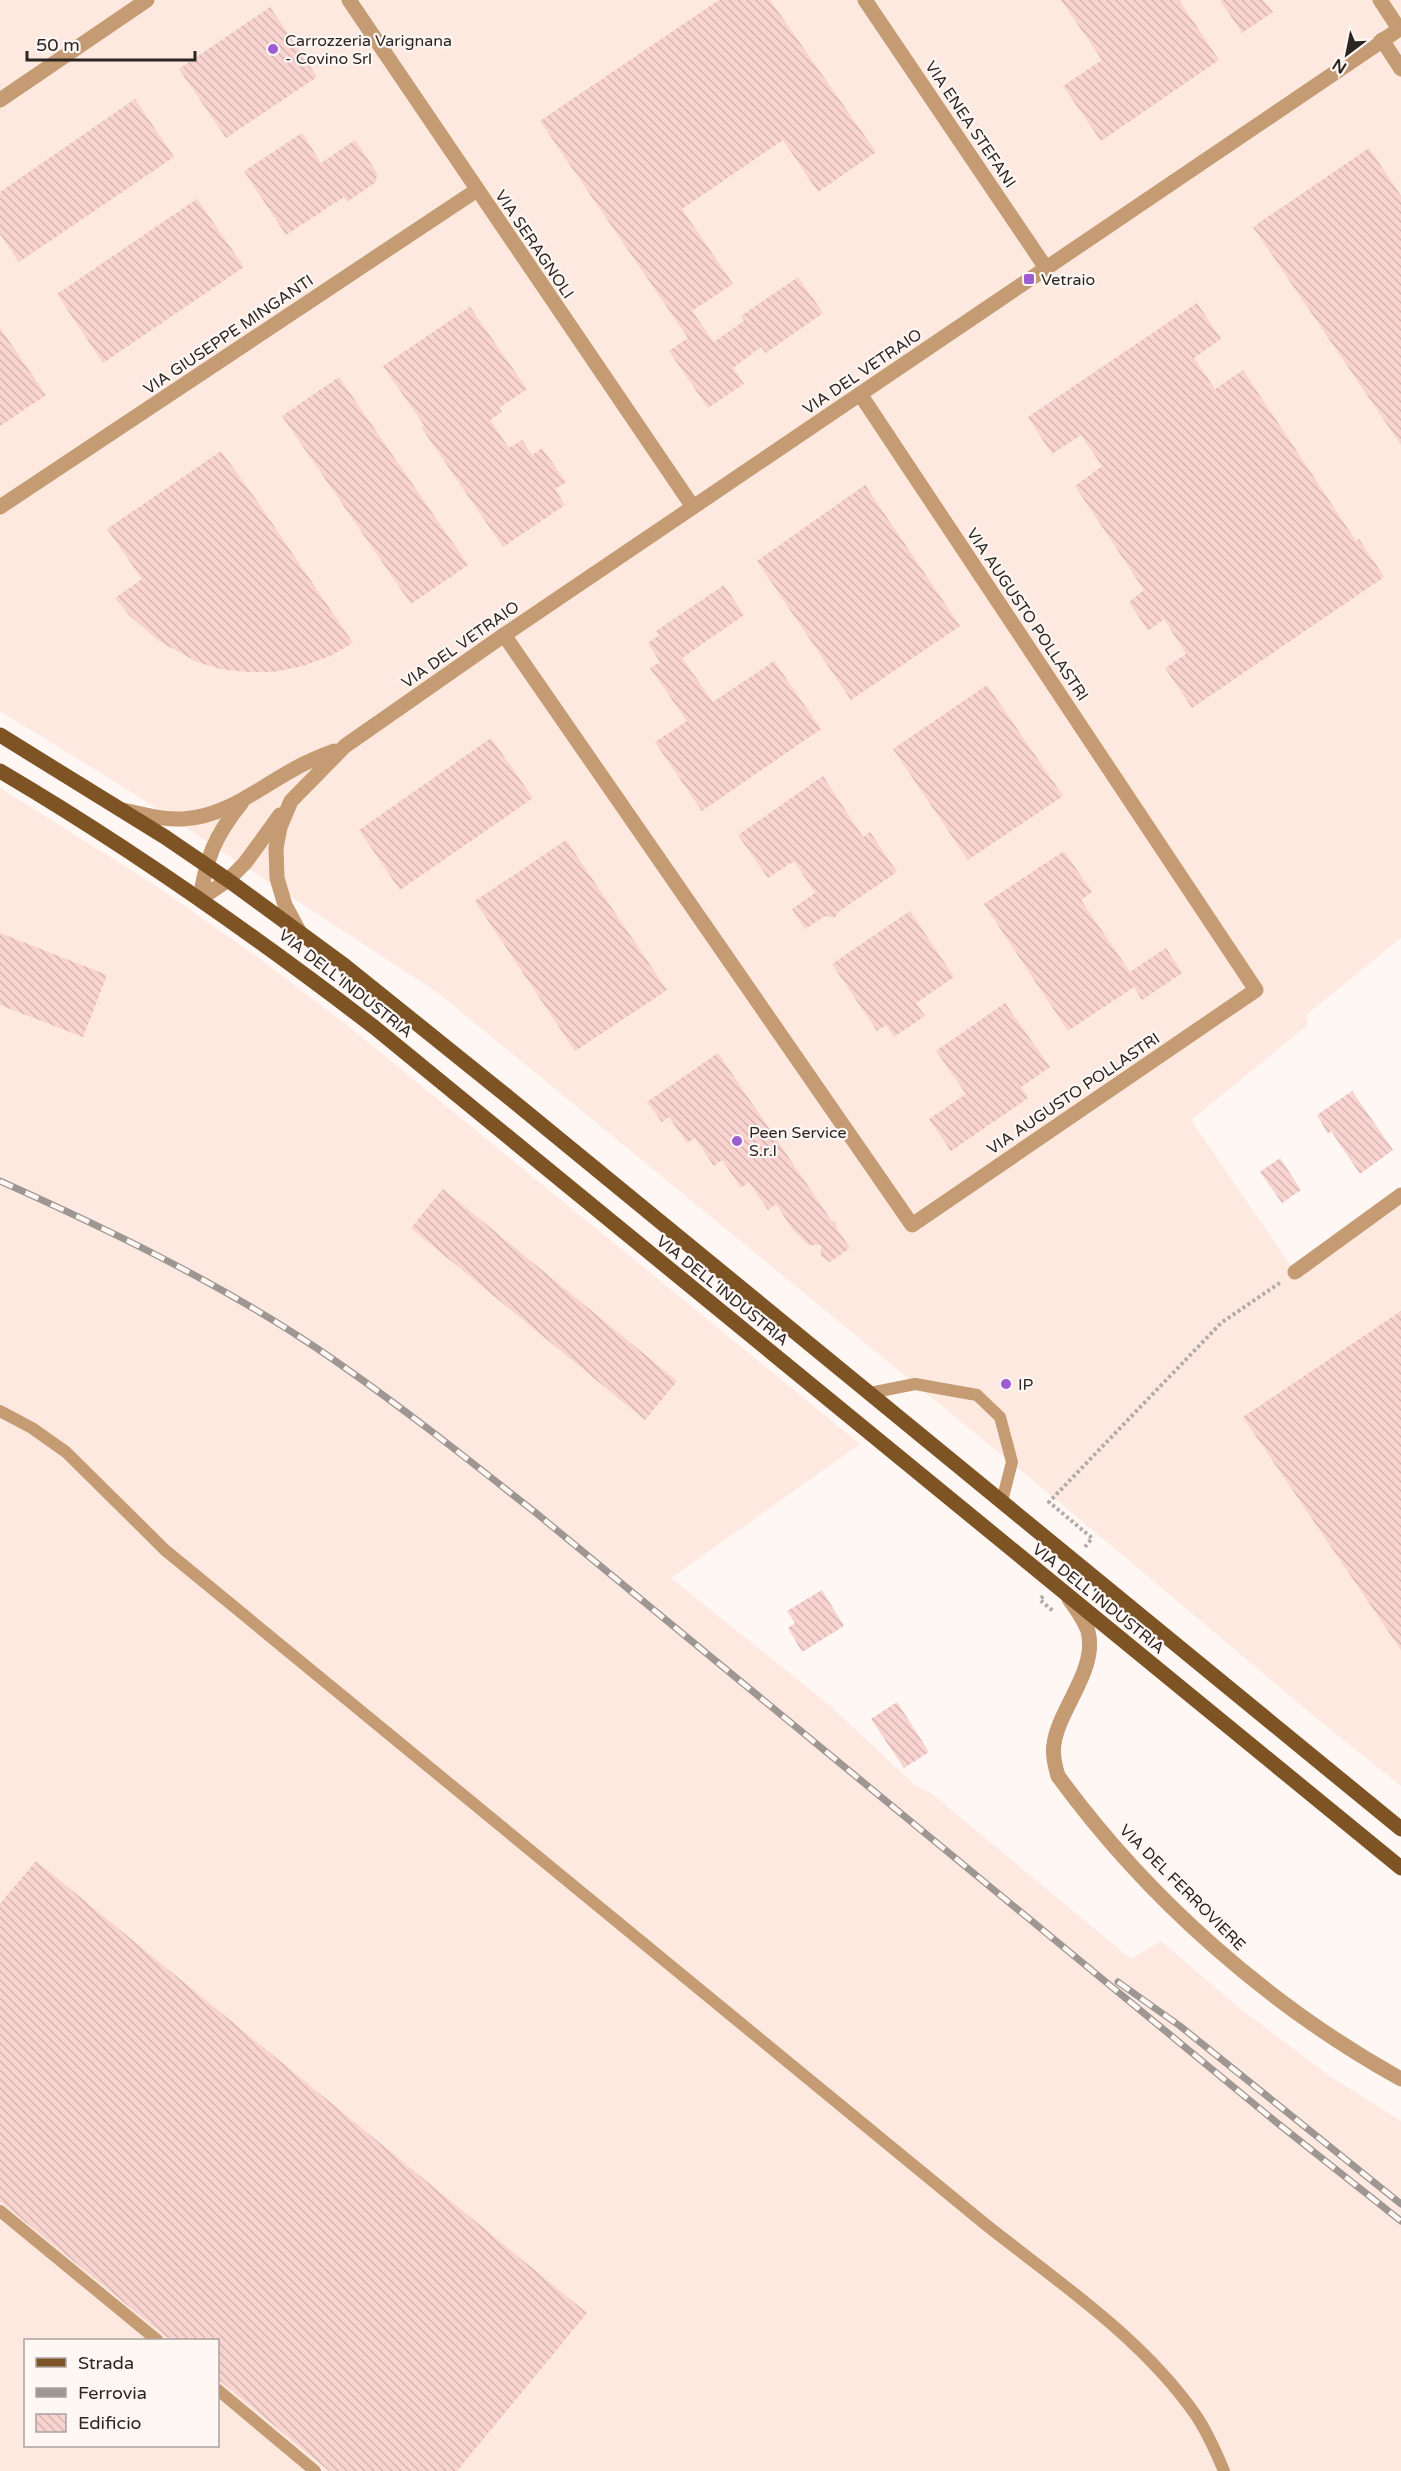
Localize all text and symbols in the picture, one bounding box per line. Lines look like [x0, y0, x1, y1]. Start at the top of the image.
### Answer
scale bar [27, 24, 195, 62]
north arrow [1317, 24, 1377, 84]
place label: Carrozzeria Varignana - Covino Srl [285, 31, 452, 69]
text: 50 m [36, 34, 80, 56]
marker: Carrozzeria Varignana - Covino Srl [266, 42, 280, 56]
text: N [1329, 54, 1350, 78]
street label: VIA ENEA STEFANI [920, 57, 1020, 192]
street label: VIA SERAGNOLI [490, 186, 578, 303]
street label: VIA GIUSEPPE MINGANTI [140, 270, 317, 399]
place label: Vetraio [1041, 270, 1095, 290]
marker: Vetraio [1022, 272, 1036, 286]
street label: VIA DEL VETRAIO [799, 325, 926, 419]
street label: VIA AUGUSTO POLLASTRI [962, 524, 1093, 705]
street label: VIA DEL VETRAIO [398, 597, 523, 693]
street label: VIA DELL'INDUSTRIA [274, 925, 416, 1042]
street label: VIA AUGUSTO POLLASTRI [983, 1028, 1164, 1159]
place label: Peen Service S.r.l [749, 1123, 847, 1161]
marker: Peen Service S.r.l [730, 1134, 744, 1148]
street label: VIA DELL'INDUSTRIA [652, 1231, 793, 1350]
place label: IP [1018, 1375, 1034, 1395]
marker: IP [999, 1377, 1013, 1391]
street label: VIA DELL'INDUSTRIA [1028, 1539, 1169, 1658]
street label: VIA DEL FERROVIERE [1115, 1820, 1250, 1955]
legend [24, 2339, 219, 2447]
text: Strada [78, 2352, 134, 2374]
text: Ferrovia [78, 2382, 147, 2404]
text: Edificio [78, 2412, 142, 2434]

